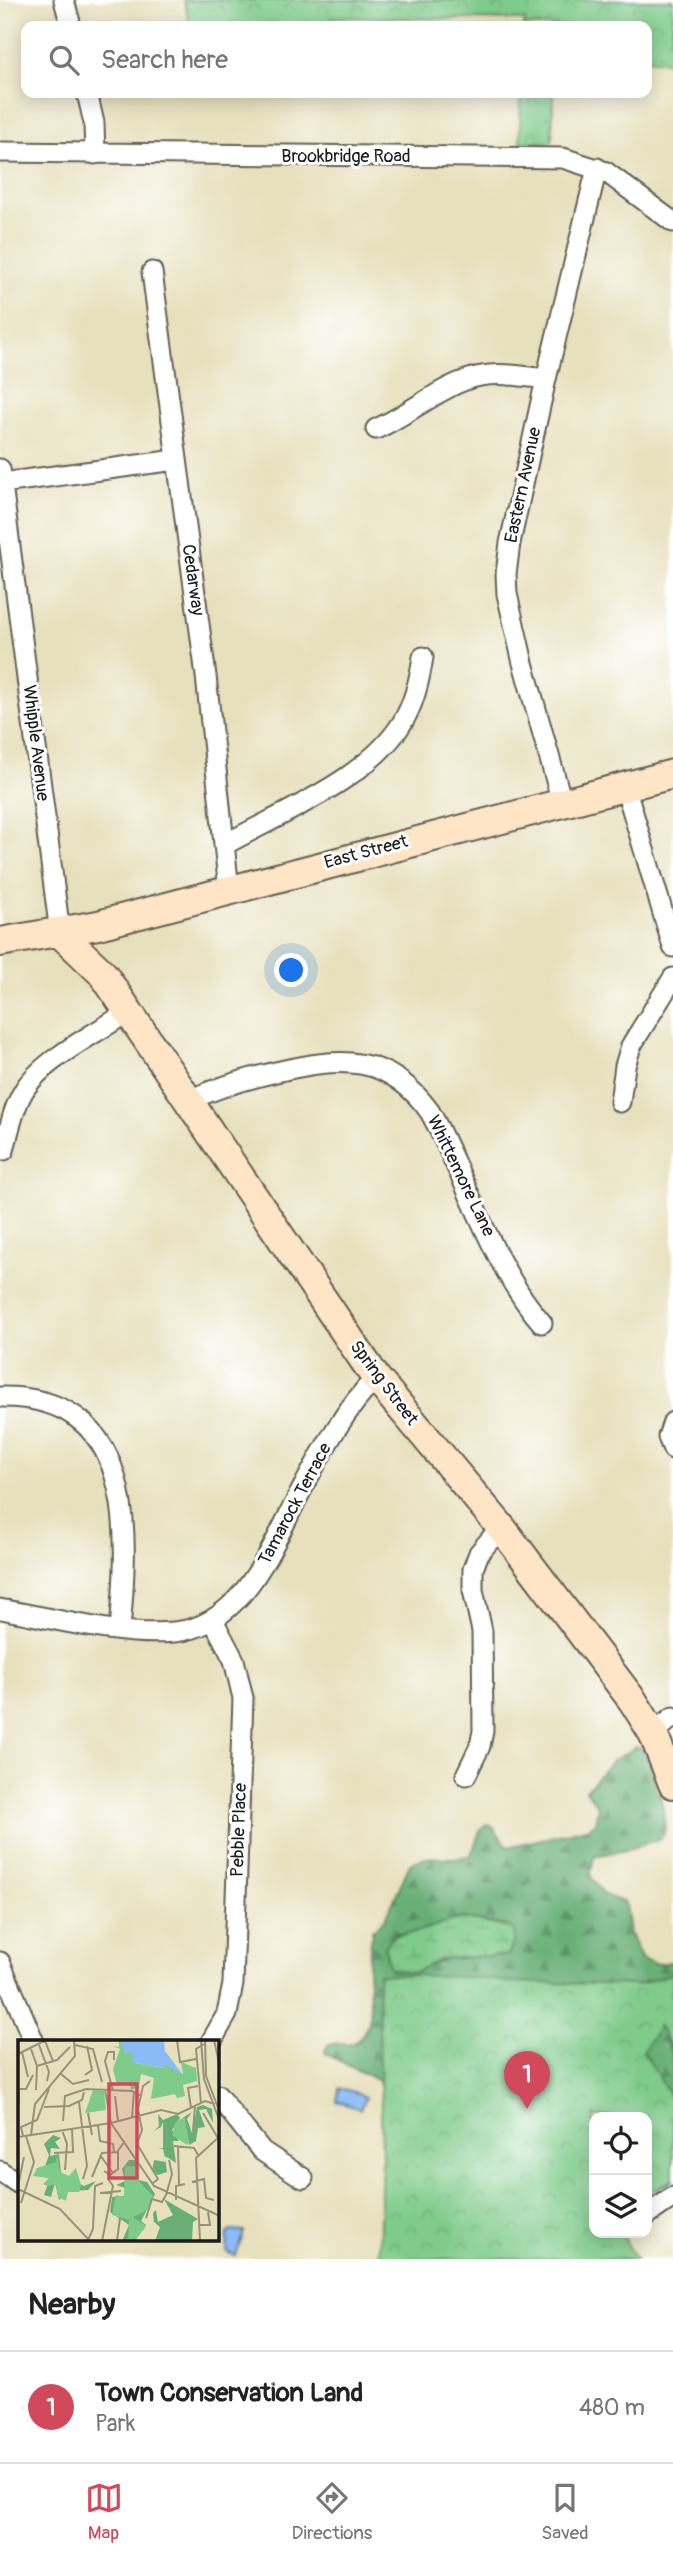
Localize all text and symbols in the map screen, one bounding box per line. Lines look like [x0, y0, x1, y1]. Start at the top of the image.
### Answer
search box [21, 21, 652, 98]
icon: search [45, 41, 83, 79]
text: Search here [101, 44, 228, 76]
street label: Brookbridge Road [281, 145, 411, 168]
street label: Eastern Avenue [500, 425, 547, 545]
street label: Cedarway [177, 543, 209, 617]
street label: Whipple Avenue [17, 684, 55, 802]
street label: East Street [322, 830, 411, 874]
your location [274, 953, 308, 987]
street label: Whittemore Lane [422, 1112, 500, 1240]
street label: Spring Street [345, 1336, 424, 1431]
street label: Tamarock Terrace [253, 1439, 337, 1569]
street label: Pebble Place [226, 1782, 252, 1877]
inset map [18, 2040, 219, 2242]
pin: 1 [504, 2051, 550, 2109]
map controls [589, 2112, 652, 2238]
button: locate [589, 2112, 652, 2175]
button: layers [589, 2175, 652, 2238]
text: Nearby [28, 2286, 115, 2323]
text: Town Conservation Land [95, 2377, 363, 2409]
text: 1 [47, 2393, 56, 2422]
text: 480 m [579, 2393, 645, 2422]
text: Park [95, 2409, 135, 2438]
tab: Map [85, 2479, 123, 2545]
tab: Directions [292, 2479, 372, 2545]
tab: Saved [541, 2479, 588, 2545]

